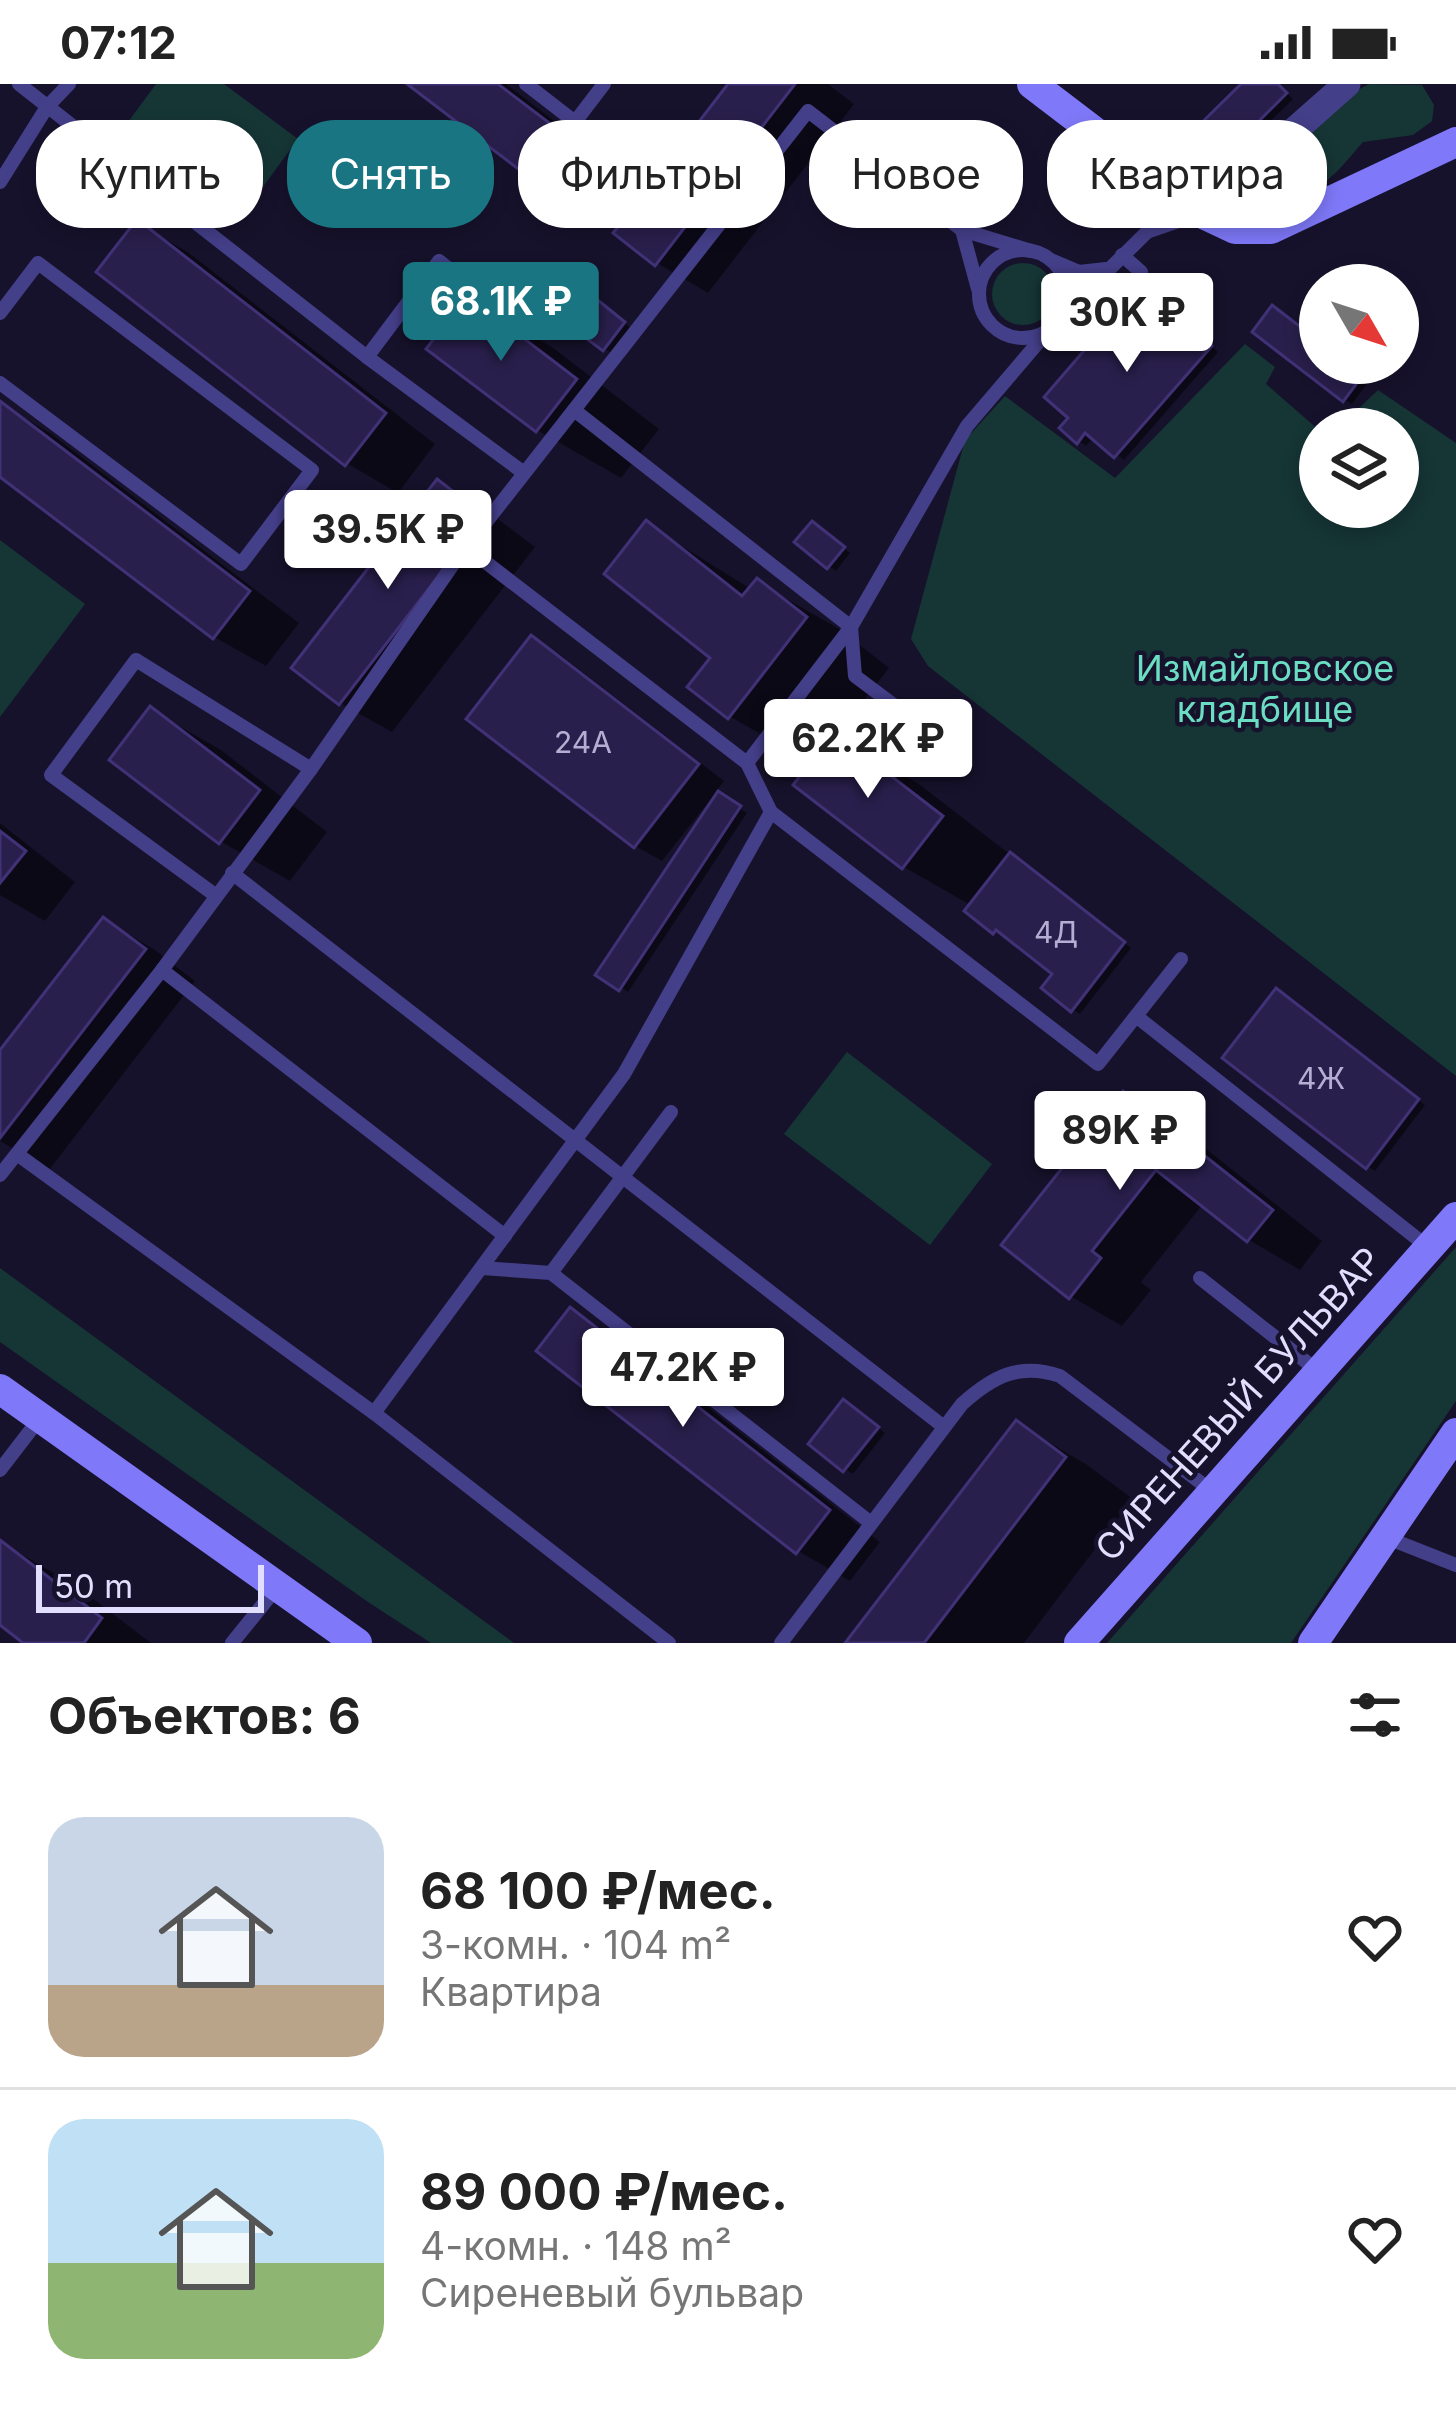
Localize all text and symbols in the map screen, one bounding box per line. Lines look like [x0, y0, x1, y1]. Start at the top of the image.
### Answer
text: 07:12 [60, 15, 177, 70]
chip: Купить [36, 120, 263, 228]
chip: Снять [287, 120, 494, 228]
chip: Фильтры [518, 120, 785, 228]
chip: Новое [809, 120, 1023, 228]
chip: Квартира [1047, 120, 1327, 228]
pin: 68.1K ₽ [390, 262, 612, 364]
north arrow [1299, 264, 1419, 384]
map controls [1299, 264, 1419, 528]
pin: 30K ₽ [1043, 273, 1211, 375]
text: 68.1K ₽ [430, 277, 572, 324]
text: 30K ₽ [1068, 288, 1186, 335]
button: layers [1299, 408, 1419, 528]
pin: 39.5K ₽ [277, 490, 499, 592]
text: 39.5K ₽ [311, 505, 465, 552]
park label: Измайловское кладбище [1136, 646, 1394, 731]
pin: 62.2K ₽ [757, 699, 979, 801]
text: 62.2K ₽ [791, 714, 945, 761]
house number: 24А [554, 724, 612, 760]
house number: 4Д [1034, 914, 1078, 950]
house number: 4Ж [1297, 1060, 1345, 1096]
pin: 89K ₽ [1036, 1091, 1204, 1193]
text: 89K ₽ [1062, 1106, 1178, 1153]
street label: СИРЕНЕВЫЙ БУЛЬВАР [1086, 1238, 1390, 1570]
pin: 47.2K ₽ [572, 1328, 794, 1430]
text: 47.2K ₽ [609, 1343, 757, 1390]
scale bar [36, 1559, 264, 1612]
text: 50 m [54, 1566, 133, 1606]
icon: filters [1342, 1682, 1408, 1748]
text: Объектов: 6 [48, 1685, 361, 1746]
text: 68 100 ₽/мес. [420, 1860, 776, 1921]
icon: home [144, 1865, 288, 2009]
icon: heart [1342, 1904, 1408, 1970]
text: 3-комн. · 104 m² [420, 1921, 731, 1968]
text: Квартира [420, 1968, 602, 2015]
text: 89 000 ₽/мес. [420, 2161, 788, 2222]
icon: home [144, 2167, 288, 2311]
icon: heart [1342, 2206, 1408, 2272]
text: 4-комн. · 148 m² [420, 2222, 732, 2269]
text: Сиреневый бульвар [420, 2269, 804, 2316]

